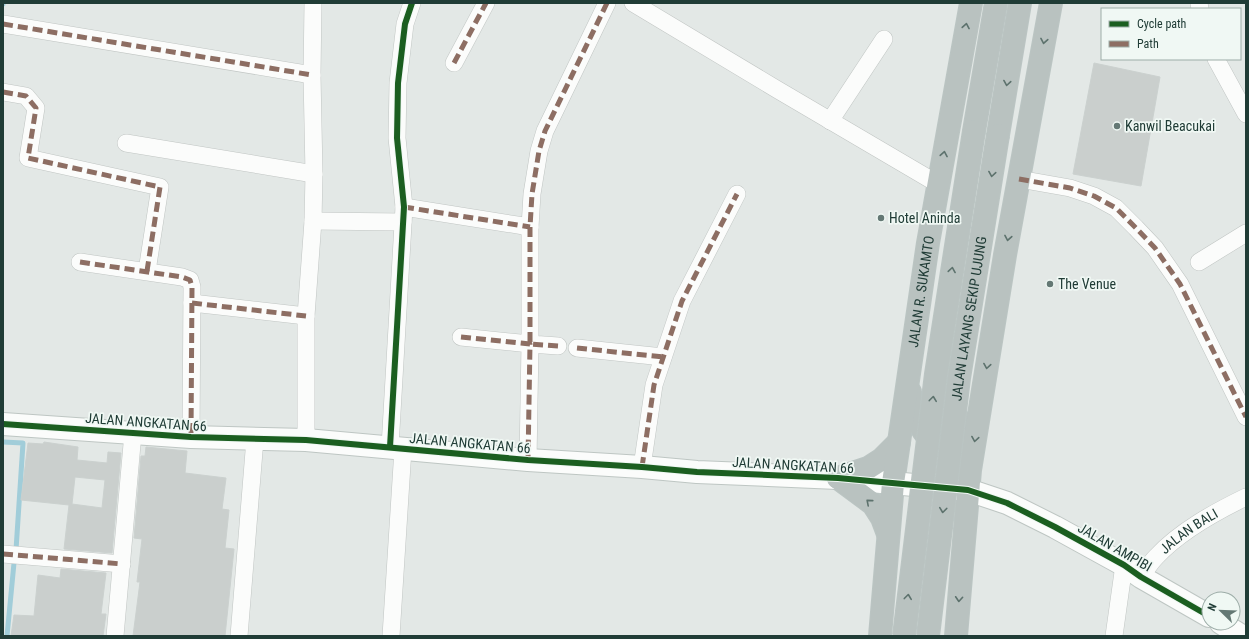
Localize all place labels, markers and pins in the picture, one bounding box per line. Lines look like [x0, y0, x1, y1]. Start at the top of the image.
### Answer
place label: Kanwil Beacukai [1125, 118, 1215, 134]
marker: Kanwil Beacukai [1112, 121, 1122, 131]
place label: Hotel Aninda [889, 210, 960, 226]
marker: Hotel Aninda [876, 213, 886, 223]
place label: The Venue [1058, 276, 1116, 292]
marker: The Venue [1045, 279, 1055, 289]

